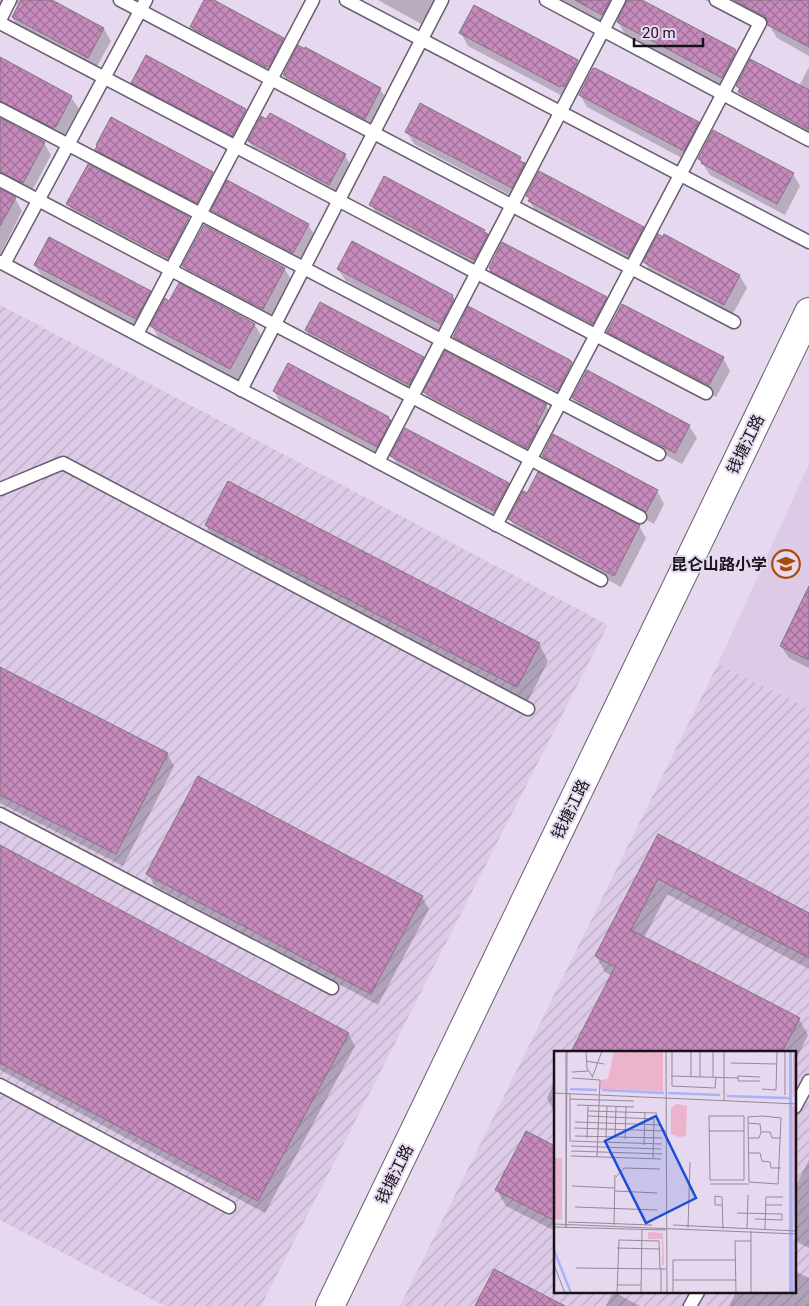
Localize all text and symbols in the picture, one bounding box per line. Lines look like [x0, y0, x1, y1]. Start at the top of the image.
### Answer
scale bar [634, 15, 703, 47]
text: 20 m [642, 24, 676, 42]
street label: 钱塘江路 [723, 411, 768, 477]
school or university icon: 昆仑山路小学 [771, 549, 801, 579]
place label: 昆仑山路小学 [671, 555, 767, 574]
street label: 钱塘江路 [548, 776, 593, 842]
inset map [554, 1051, 796, 1294]
street label: 钱塘江路 [372, 1141, 417, 1207]

